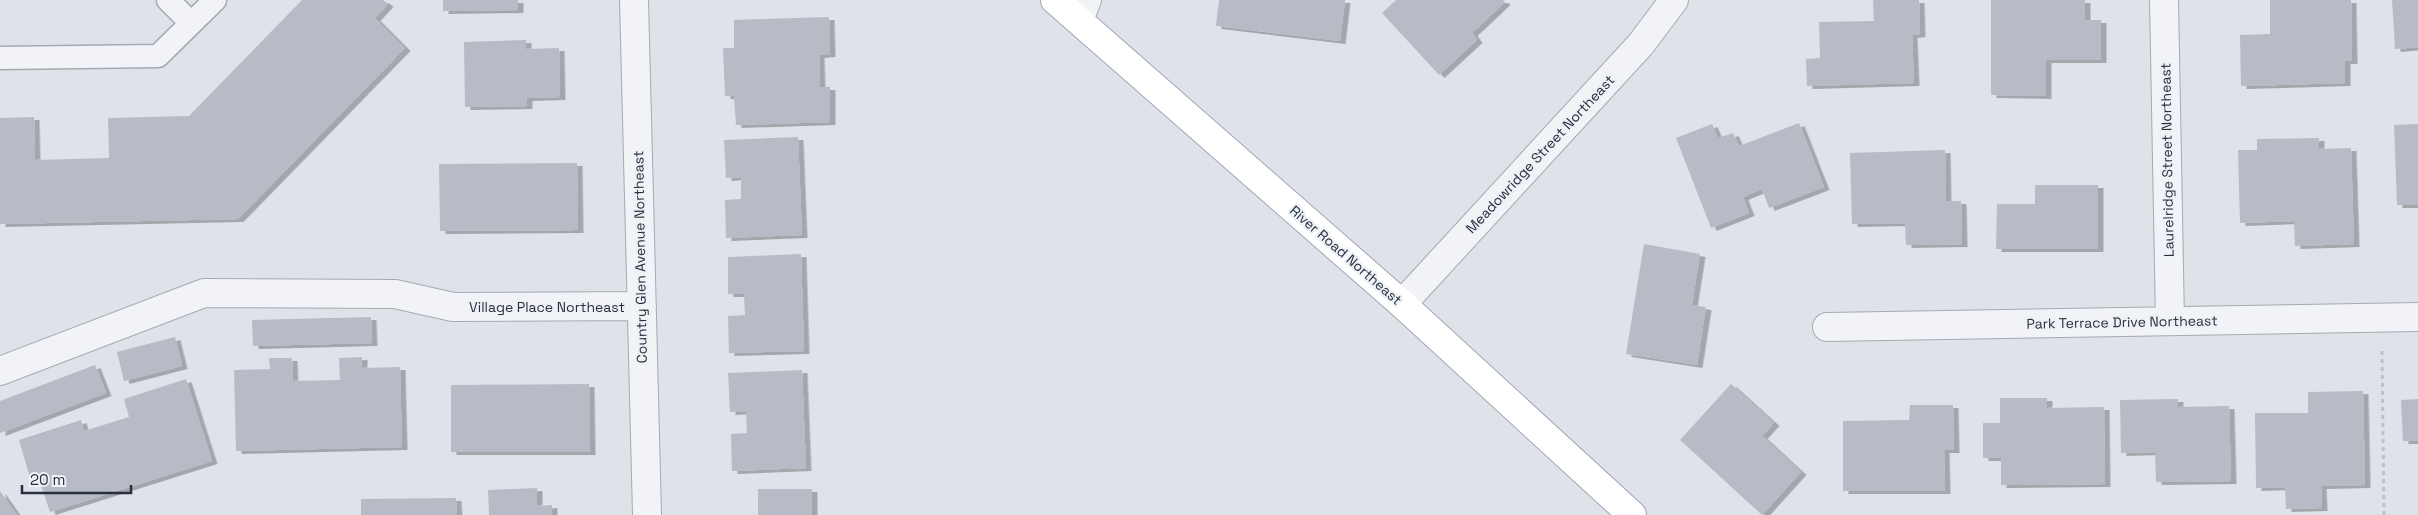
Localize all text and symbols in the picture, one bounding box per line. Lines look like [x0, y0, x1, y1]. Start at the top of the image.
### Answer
street label: Laurelridge Street Northeast [2156, 63, 2178, 257]
street label: Meadowridge Street Northeast [1462, 71, 1618, 237]
street label: Country Glen Avenue Northeast [629, 151, 651, 363]
street label: River Road Northeast [1286, 201, 1406, 309]
street label: Village Place Northeast [469, 298, 625, 316]
street label: Park Terrace Drive Northeast [2026, 311, 2218, 333]
scale bar [22, 462, 131, 494]
text: 20 m [30, 470, 65, 489]

